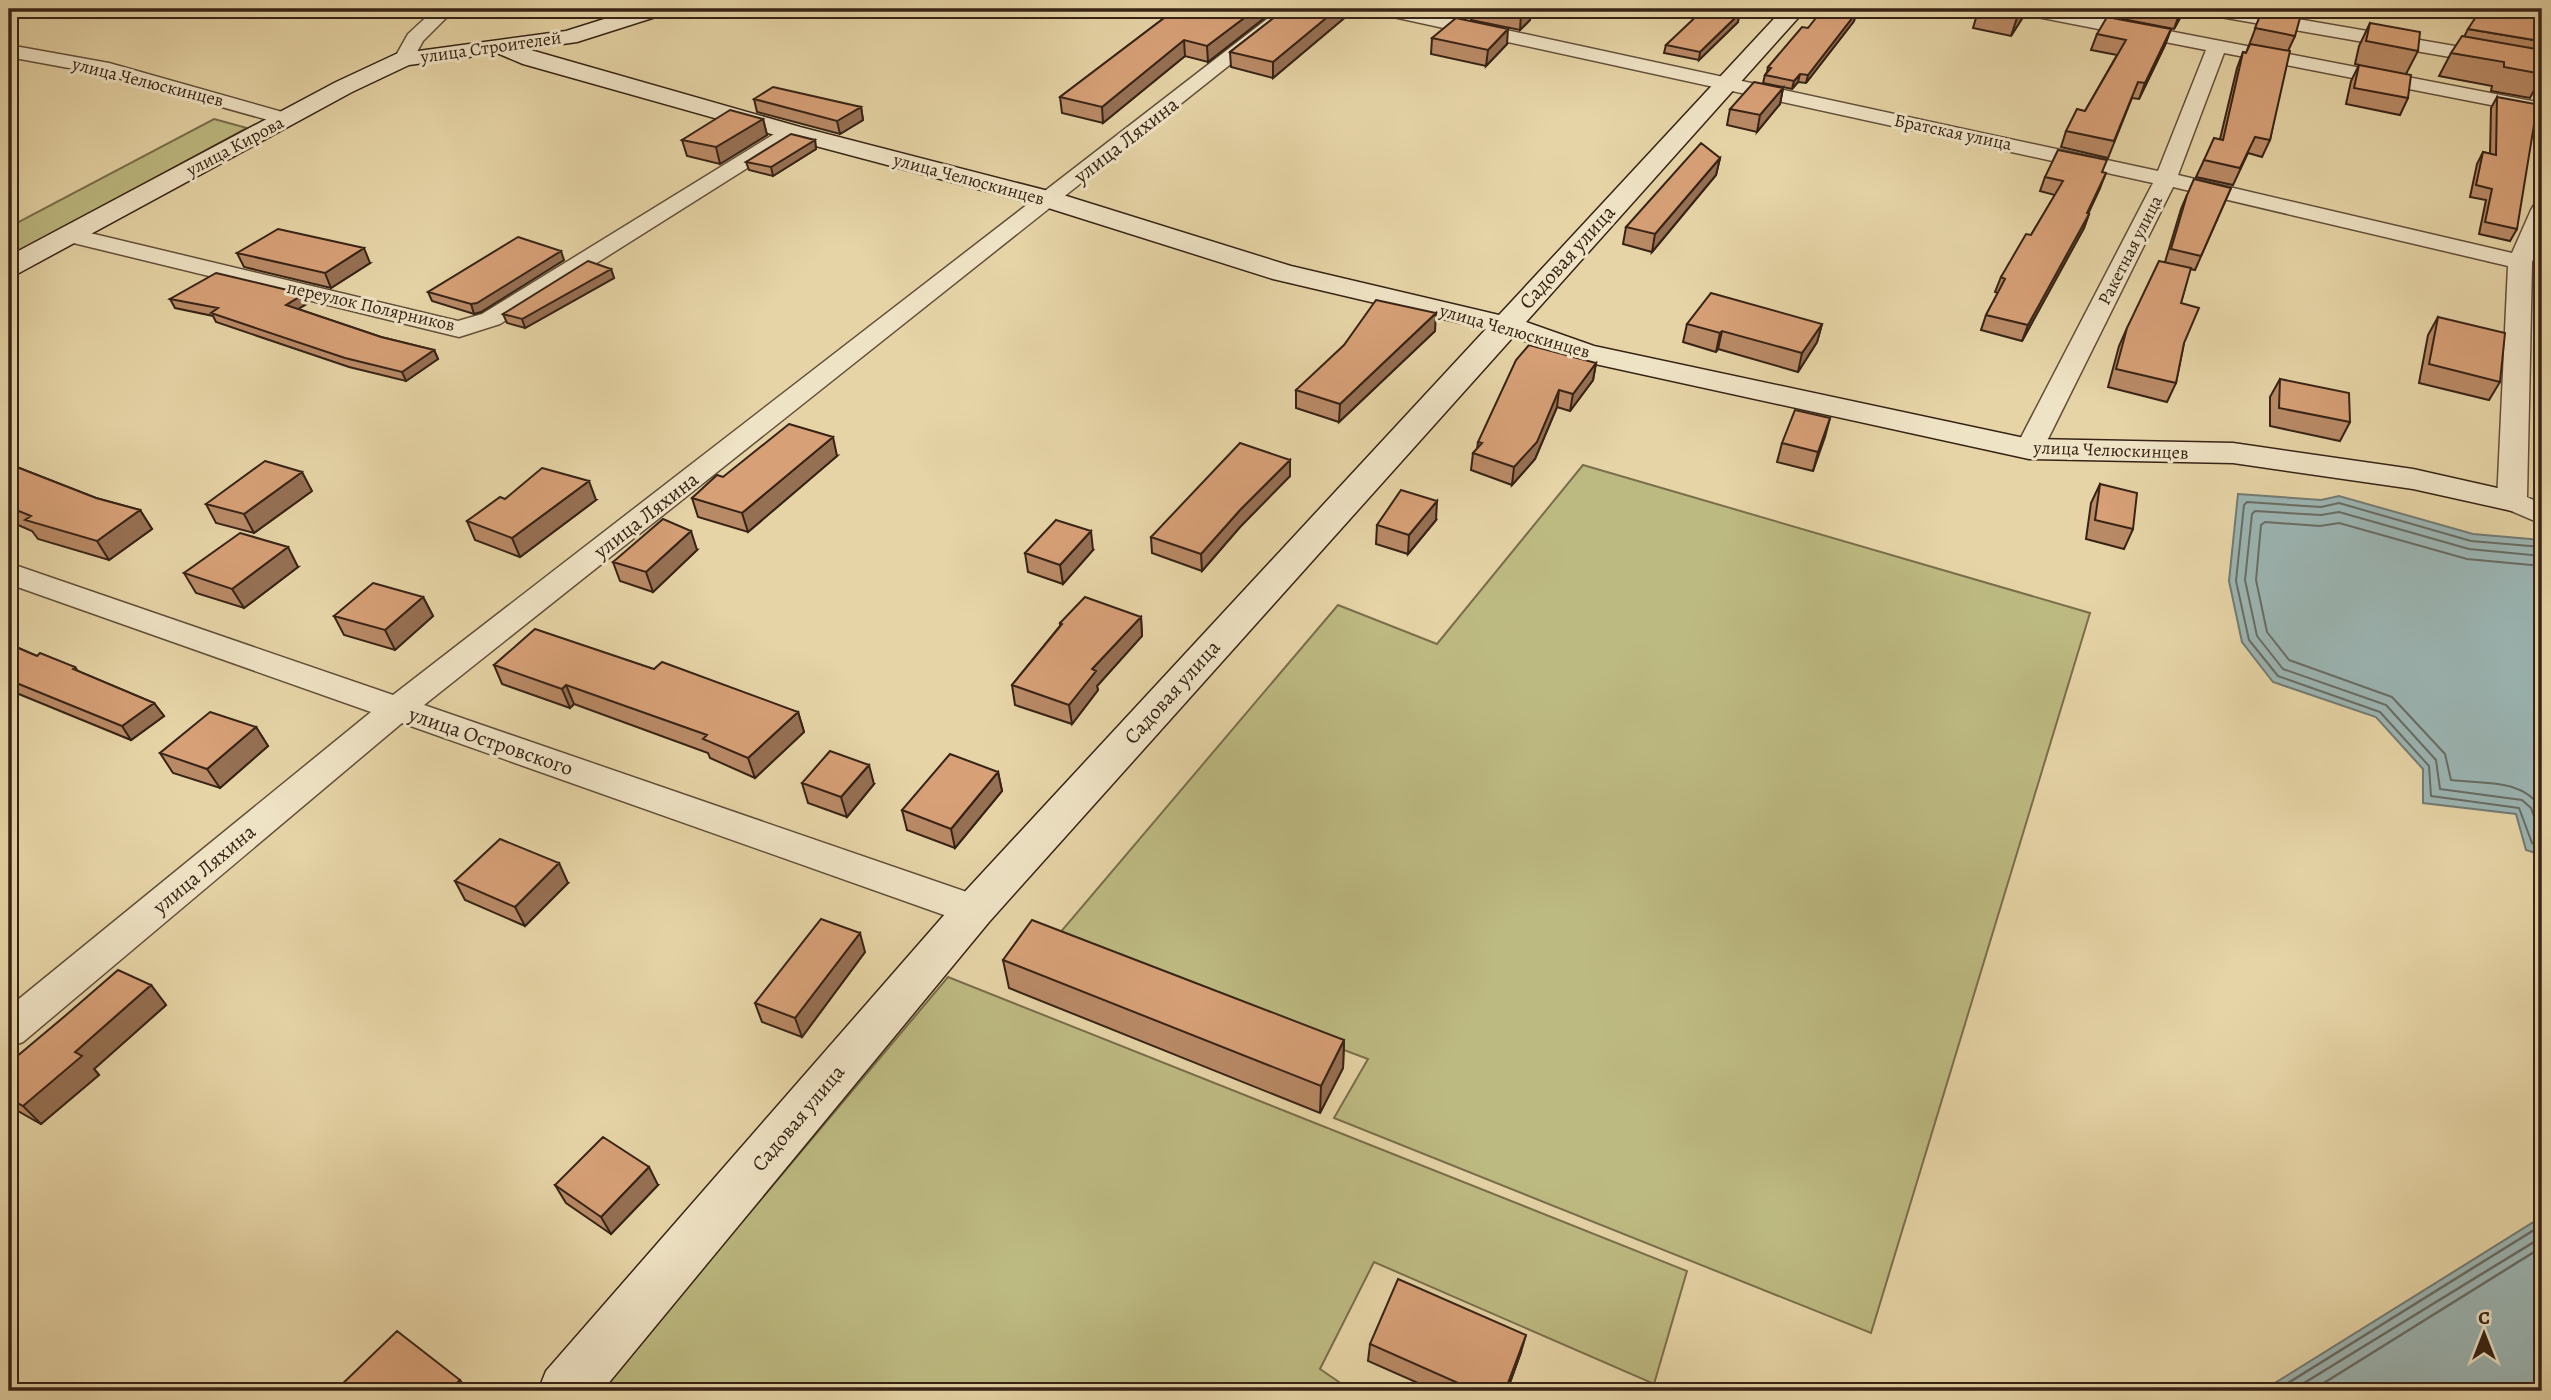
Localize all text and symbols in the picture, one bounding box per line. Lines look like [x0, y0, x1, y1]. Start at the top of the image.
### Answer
street label: улица Строителей [418, 25, 563, 69]
street label: улица Челюскинцев [69, 51, 226, 112]
street label: улица Ляхина [1067, 90, 1185, 190]
street label: Братская улица [1892, 108, 2015, 156]
street label: улица Кирова [181, 110, 288, 182]
street label: улица Челюскинцев [890, 147, 1047, 211]
street label: Ракетная улица [2092, 190, 2168, 309]
street label: Садовая улица [1513, 199, 1622, 315]
street label: переулок Полярников [285, 275, 457, 337]
street label: улица Челюскинцев [1436, 298, 1593, 364]
street label: улица Челюскинцев [2032, 435, 2189, 465]
street label: улица Ляхина [587, 465, 705, 565]
street label: Садовая улица [1118, 634, 1227, 750]
street label: улица Островского [404, 699, 577, 782]
street label: улица Ляхина [146, 818, 262, 921]
street label: Садовая улица [745, 1058, 851, 1177]
north arrow [2450, 1298, 2520, 1368]
text: С [2478, 1305, 2490, 1331]

